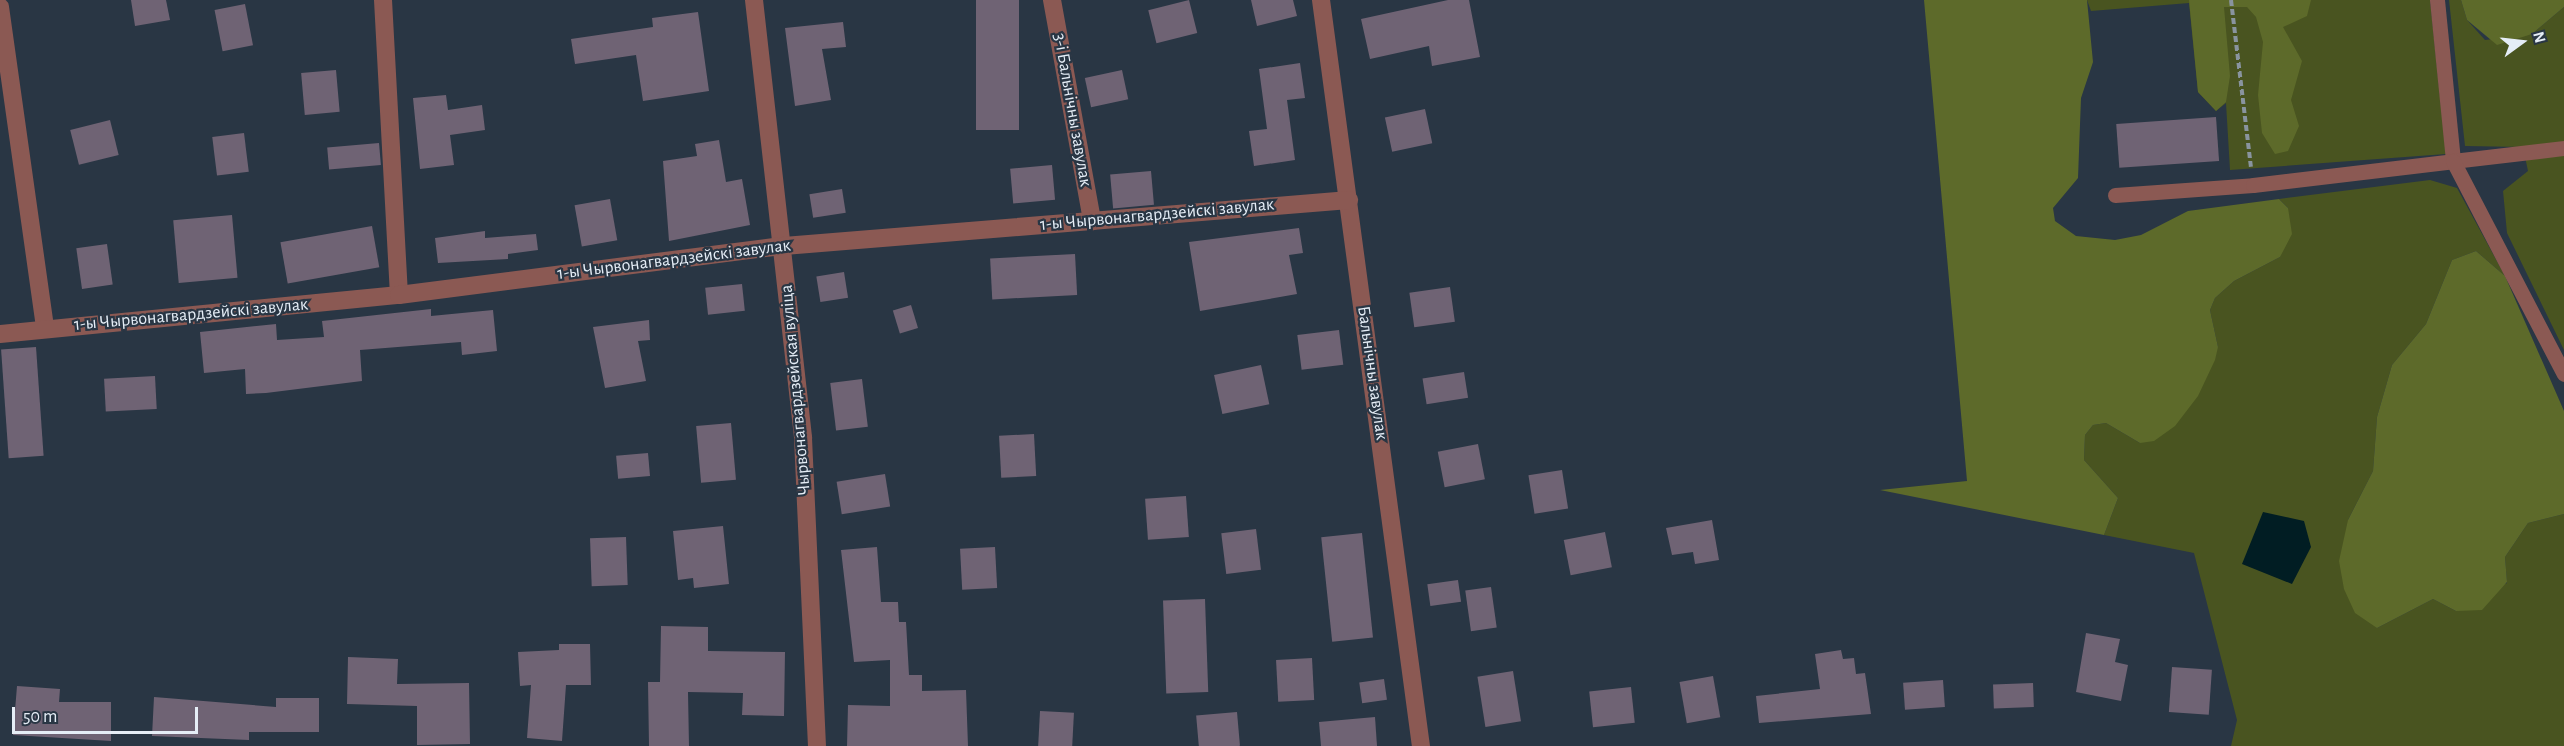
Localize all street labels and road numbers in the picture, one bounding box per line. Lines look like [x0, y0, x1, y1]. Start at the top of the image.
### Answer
street label: 3-і Бальнічны завулак [1048, 32, 1096, 188]
street label: 1-ы Чырвонагвардзейскі завулак [1039, 194, 1275, 236]
street label: 1-ы Чырвонагвардзейскі завулак [556, 235, 792, 285]
street label: Чырвонагвардзейская вуліца [776, 284, 816, 496]
street label: 1-ы Чырвонагвардзейскі завулак [73, 294, 309, 336]
street label: Бальнічны завулак [1352, 305, 1392, 441]

